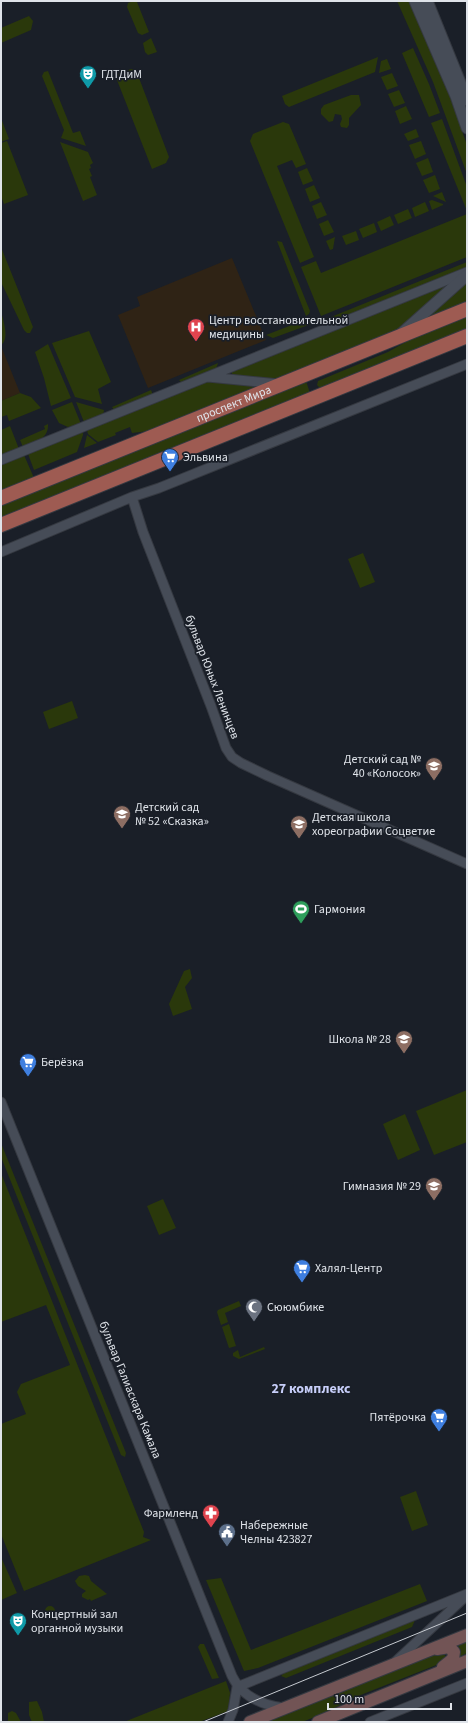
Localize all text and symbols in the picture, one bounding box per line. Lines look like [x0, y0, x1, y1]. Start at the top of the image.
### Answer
theatre icon: ГДТДиМ [78, 64, 98, 89]
place label: ГДТДиМ [101, 66, 142, 83]
place label: Центр восстановительной медицины [209, 312, 348, 343]
hospital icon: Центр восстановительной медицины [186, 317, 206, 342]
street label: проспект Мира [193, 381, 274, 427]
supermarket icon: Эльвина [160, 447, 180, 472]
place label: Эльвина [183, 449, 228, 466]
street label: бульвар Юных Ленинцев [181, 613, 243, 741]
place label: Детский сад № 40 «Колосок» [344, 751, 421, 782]
school or university icon: Детский сад № 40 «Колосок» [424, 756, 444, 781]
place label: Детский сад № 52 «Сказка» [135, 799, 209, 830]
school or university icon: Детский сад № 52 «Сказка» [112, 804, 132, 829]
place label: Детская школа хореографии Соцветие [312, 809, 435, 840]
school or university icon: Детская школа хореографии Соцветие [289, 814, 309, 839]
sports icon: Гармония [291, 899, 311, 924]
place label: Гармония [314, 901, 365, 918]
school or university icon: Школа № 28 [394, 1029, 414, 1054]
place label: Школа № 28 [328, 1031, 391, 1048]
supermarket icon: Берёзка [18, 1052, 38, 1077]
place label: Берёзка [41, 1054, 84, 1071]
school or university icon: Гимназия № 29 [424, 1176, 444, 1201]
place label: Гимназия № 29 [343, 1178, 421, 1195]
supermarket icon: Халял-Центр [292, 1258, 312, 1283]
place label: Халял-Центр [315, 1260, 383, 1277]
mosque icon: Сююмбике [244, 1297, 264, 1322]
place label: Сююмбике [267, 1299, 324, 1316]
street label: бульвар Галиаскара Камала [95, 1319, 165, 1461]
district label: 27 комплекс [271, 1379, 351, 1399]
supermarket icon: Пятёрочка [429, 1407, 449, 1432]
place label: Пятёрочка [370, 1409, 426, 1426]
pharmacy icon: Фармленд [201, 1503, 221, 1528]
place label: Фармленд [144, 1505, 199, 1522]
place label: Набережные Челны 423827 [240, 1517, 313, 1548]
public building icon: Набережные Челны 423827 [217, 1522, 237, 1547]
place label: Концертный зал органной музыки [31, 1606, 123, 1637]
theatre icon: Концертный зал органной музыки [8, 1611, 28, 1636]
scale bar [328, 1685, 451, 1711]
text: 100 m [334, 1691, 364, 1708]

